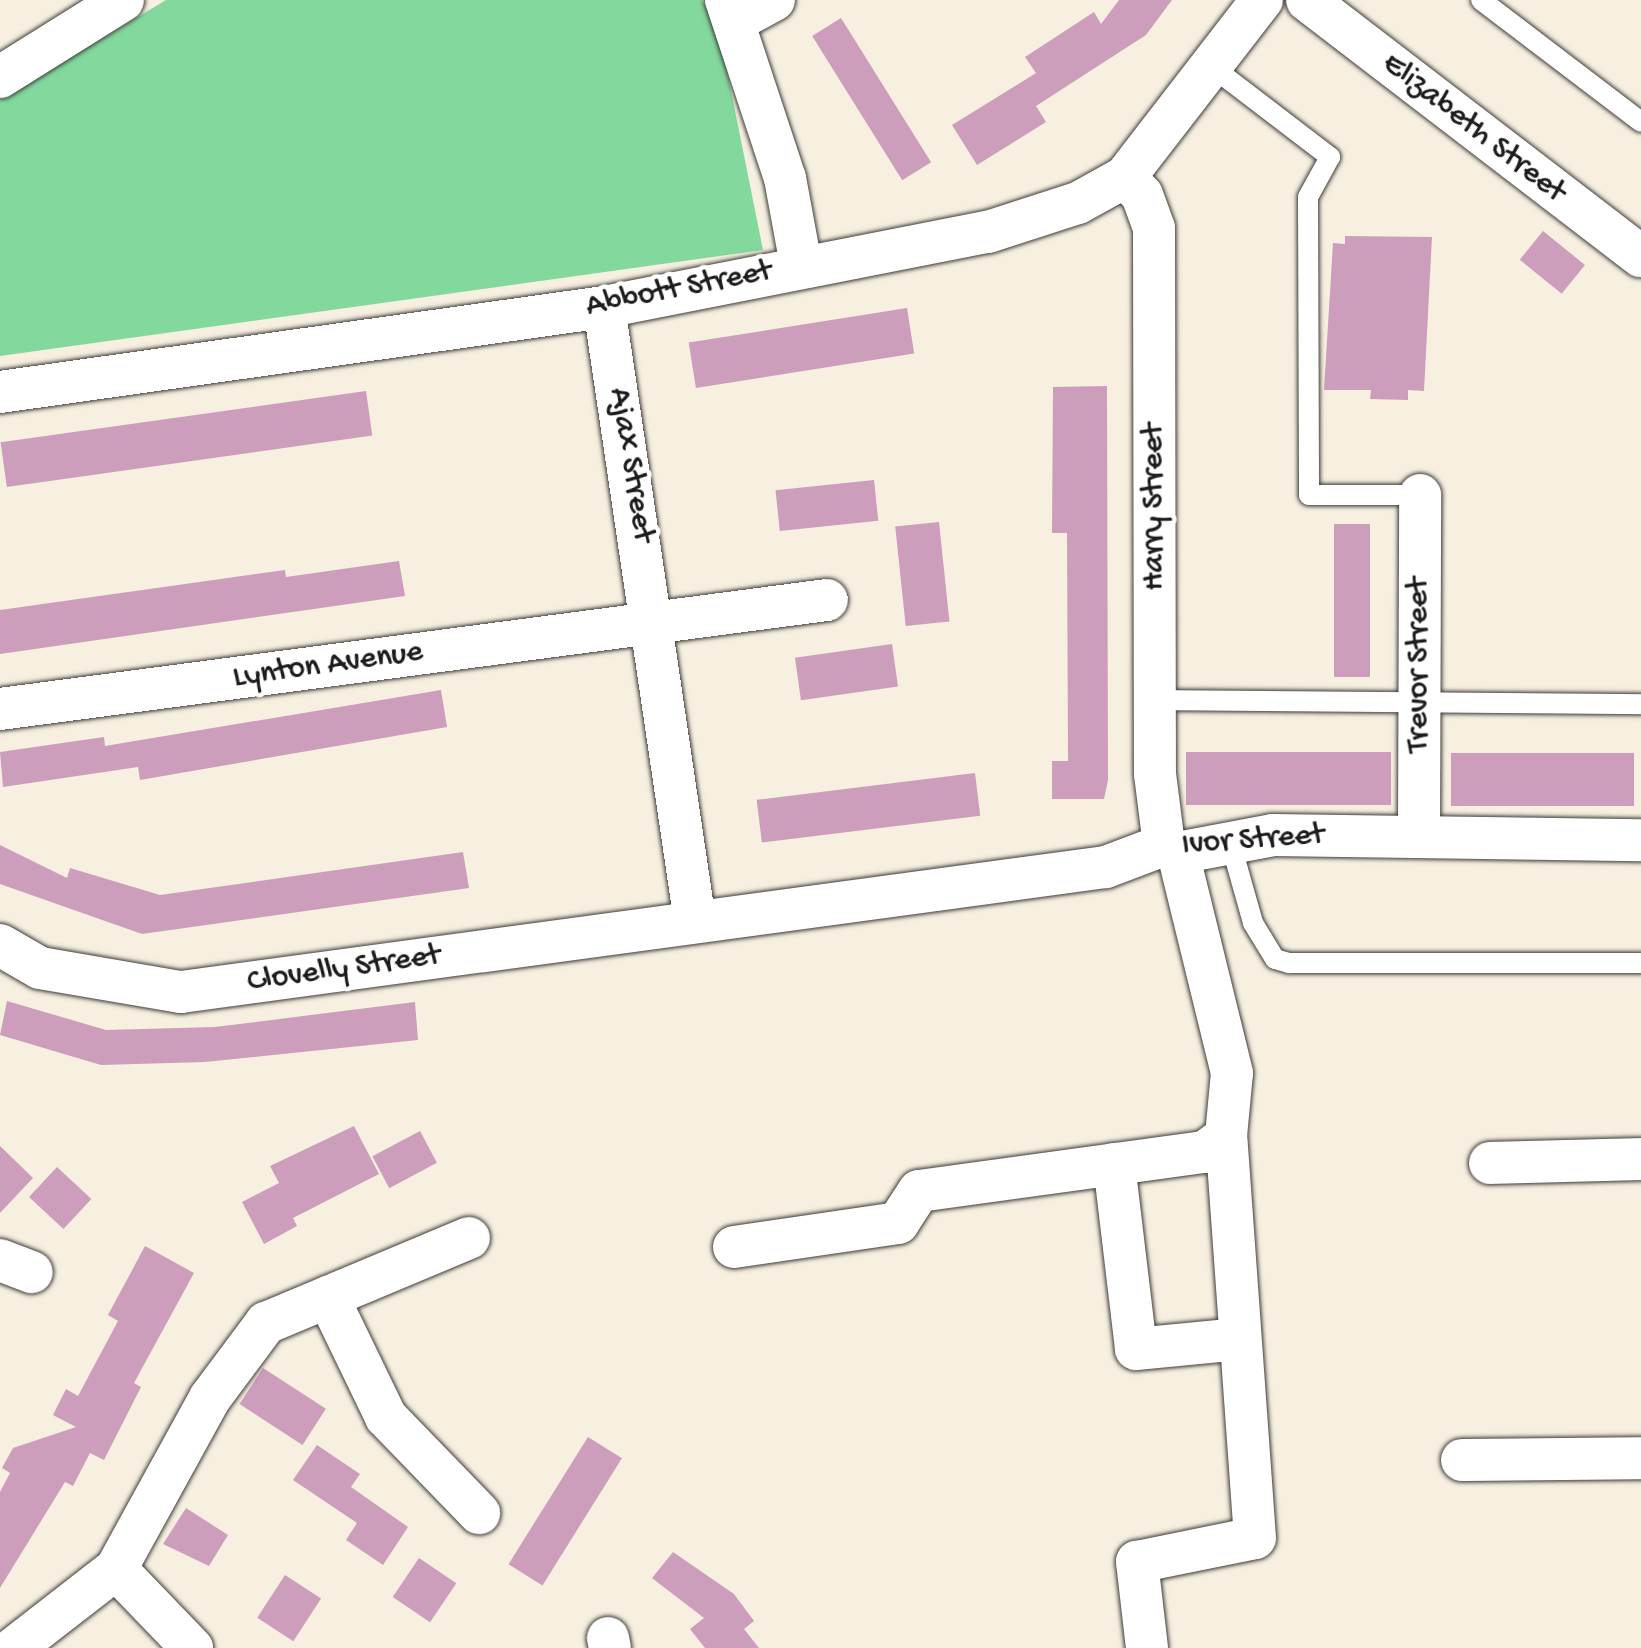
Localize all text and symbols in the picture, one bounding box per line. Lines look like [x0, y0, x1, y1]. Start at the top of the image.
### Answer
street label: Elizabeth Street [1374, 45, 1572, 213]
street label: Abbott Street [583, 253, 775, 327]
street label: Ajax Street [599, 385, 661, 545]
street label: Harry Street [1136, 423, 1174, 591]
street label: Trevor Street [1401, 577, 1439, 753]
street label: Lynton Avenue [231, 634, 425, 698]
street label: Ivor Street [1181, 817, 1325, 865]
street label: Clovelly Street [245, 937, 443, 1003]

